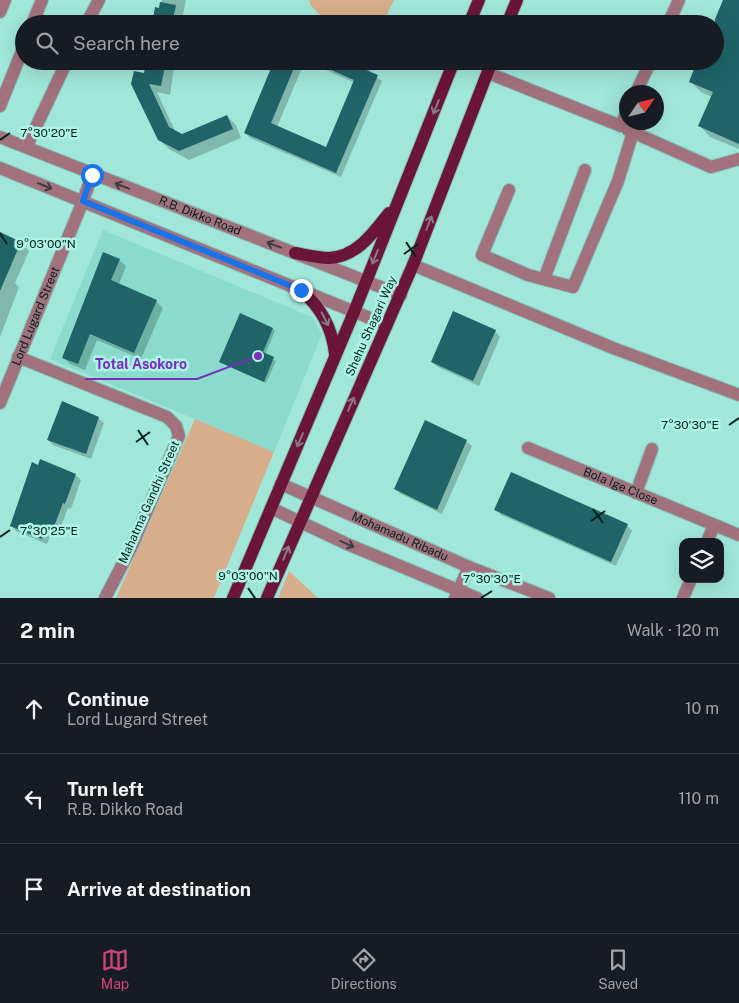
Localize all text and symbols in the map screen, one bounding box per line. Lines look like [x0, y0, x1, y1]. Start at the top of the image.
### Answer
search box [15, 15, 724, 70]
icon: search [33, 29, 61, 57]
text: Search here [73, 32, 180, 54]
north arrow [619, 85, 664, 130]
one-way arrow [431, 98, 440, 114]
text: 7°30'20"E [20, 126, 78, 140]
route start [81, 164, 104, 187]
one-way arrow [115, 181, 130, 191]
one-way arrow [37, 182, 52, 191]
street label: R.B. Dikko Road [157, 193, 243, 238]
one-way arrow [425, 216, 435, 231]
text: 9°03'00"N [16, 237, 76, 251]
one-way arrow [266, 240, 282, 249]
one-way arrow [370, 249, 380, 264]
street label: Lord Lugard Street [9, 264, 62, 368]
street label: Shehu Shagari Way [343, 273, 400, 378]
route end [290, 279, 313, 302]
one-way arrow [321, 311, 330, 326]
callout: Total Asokoro [85, 350, 197, 379]
text: Total Asokoro [95, 356, 187, 372]
one-way arrow [347, 397, 357, 412]
text: 7°30'30"E [661, 418, 719, 432]
one-way arrow [294, 432, 304, 447]
street label: Mahatma Gandhi Street [116, 438, 182, 565]
street label: Bola Ige Close [581, 464, 660, 508]
street label: Mohamadu Ribadu [350, 509, 450, 564]
text: 7°30'25"E [20, 524, 78, 538]
map controls [679, 538, 724, 583]
button: layers [679, 538, 724, 583]
one-way arrow [339, 539, 354, 549]
one-way arrow [282, 546, 292, 561]
text: 9°03'00"N [218, 569, 278, 583]
text: 7°30'30"E [463, 572, 521, 586]
text: 2 min [20, 618, 75, 643]
text: Walk · 120 m [627, 621, 719, 640]
text: Continue [67, 688, 149, 710]
icon: ahead [20, 695, 48, 723]
text: 10 m [685, 699, 719, 718]
text: Lord Lugard Street [67, 710, 208, 729]
text: Turn left [67, 778, 144, 800]
icon: left [20, 785, 48, 813]
text: 110 m [678, 789, 719, 808]
text: R.B. Dikko Road [67, 800, 183, 819]
icon: arrive [20, 875, 48, 903]
text: Arrive at destination [67, 878, 251, 900]
tab: Map [101, 946, 129, 992]
tab: Directions [331, 946, 397, 992]
tab: Saved [598, 946, 638, 992]

